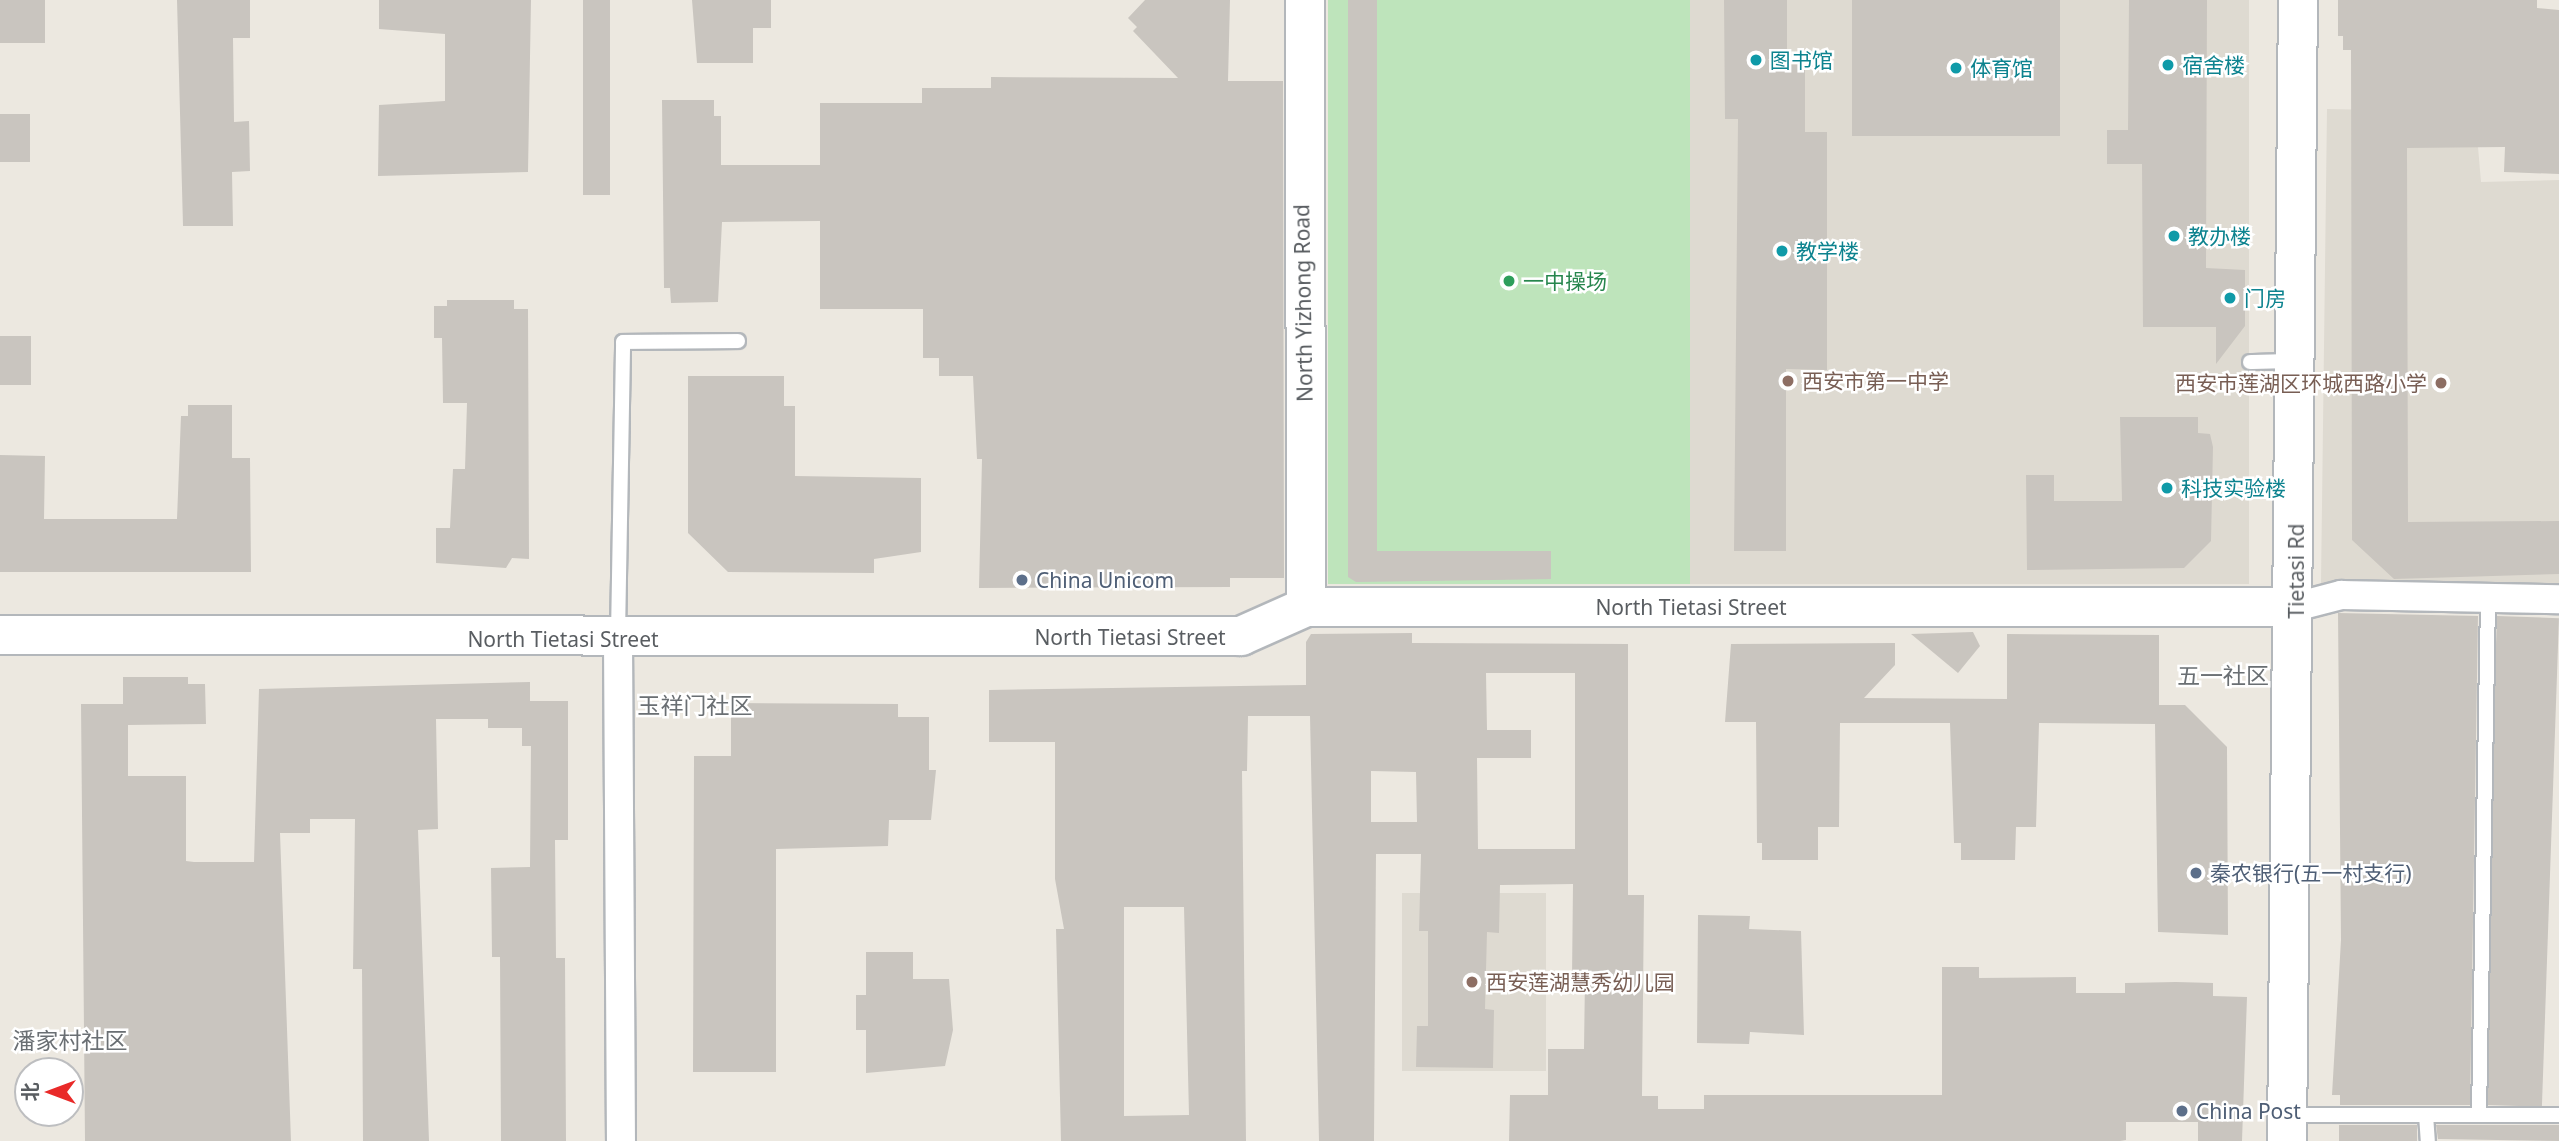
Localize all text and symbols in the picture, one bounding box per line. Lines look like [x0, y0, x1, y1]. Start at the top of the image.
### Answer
place label: 图书馆 [1770, 47, 1833, 73]
marker: 图书馆 [1748, 52, 1764, 68]
place label: 宿舍楼 [2182, 52, 2245, 78]
place label: 体育馆 [1970, 55, 2033, 81]
marker: 宿舍楼 [2160, 57, 2176, 73]
marker: 体育馆 [1948, 60, 1964, 76]
street label: North Yizhong Road [1289, 204, 1317, 402]
place label: 教办楼 [2188, 223, 2251, 249]
marker: 教办楼 [2166, 228, 2182, 244]
place label: 教学楼 [1796, 238, 1859, 264]
marker: 教学楼 [1774, 243, 1790, 259]
place label: 一中操场 [1523, 268, 1607, 294]
marker: 一中操场 [1501, 273, 1517, 289]
place label: 门房 [2244, 285, 2286, 311]
marker: 门房 [2222, 290, 2238, 306]
place label: 西安市第一中学 [1802, 368, 1949, 394]
place label: 西安市莲湖区环城西路小学 [2175, 370, 2427, 396]
marker: 西安市第一中学 [1780, 373, 1796, 389]
marker: 西安市莲湖区环城西路小学 [2433, 375, 2449, 391]
place label: 科技实验楼 [2181, 475, 2286, 501]
marker: 科技实验楼 [2159, 480, 2175, 496]
street label: Tietasi Rd [2283, 523, 2309, 619]
place label: China Unicom [1036, 567, 1174, 593]
marker: China Unicom [1014, 572, 1030, 588]
street label: North Tietasi Street [1595, 594, 1787, 620]
street label: North Tietasi Street [1034, 624, 1226, 650]
street label: North Tietasi Street [467, 626, 659, 652]
district label: 五一社区 [2177, 661, 2269, 689]
district label: 玉祥门社区 [638, 691, 752, 719]
place label: 秦农银行(五一村支行) [2210, 860, 2412, 886]
marker: 秦农银行(五一村支行) [2188, 865, 2204, 881]
place label: 西安莲湖慧秀幼儿园 [1486, 969, 1675, 995]
marker: 西安莲湖慧秀幼儿园 [1464, 974, 1480, 990]
district label: 潘家村社区 [13, 1026, 127, 1054]
north arrow [14, 1057, 84, 1127]
text: 北 [17, 1083, 43, 1102]
place label: China Post [2196, 1098, 2301, 1124]
marker: China Post [2174, 1103, 2190, 1119]

